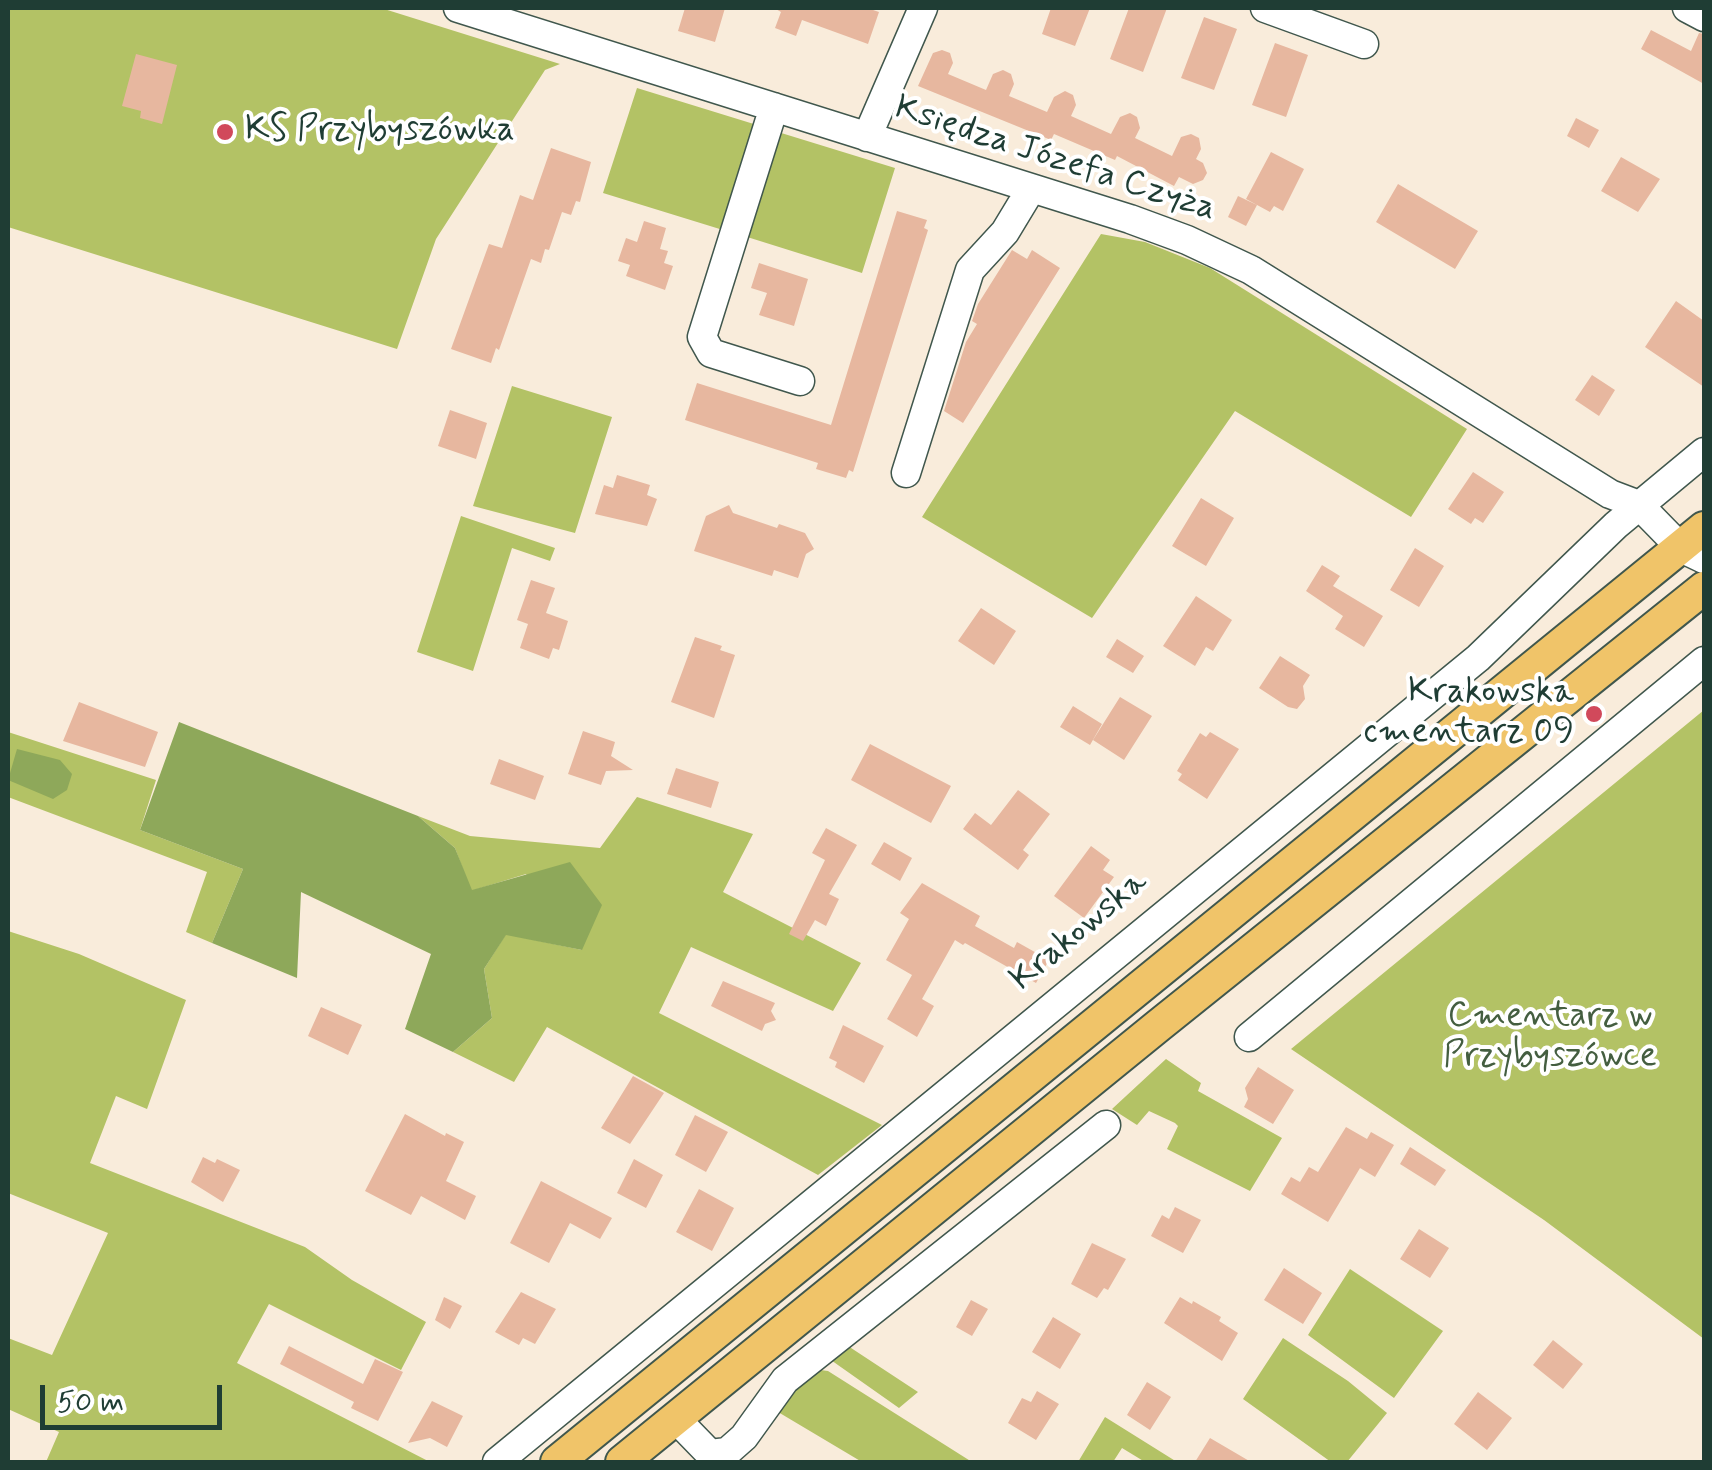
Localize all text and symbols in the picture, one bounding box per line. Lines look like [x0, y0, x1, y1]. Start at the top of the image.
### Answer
street label: Księdza Józefa Czyża [889, 88, 1221, 232]
place label: KS Przybyszówka [245, 111, 515, 153]
marker: KS Przybyszówka [214, 121, 236, 143]
place label: Krakowska cmentarz 09 [1364, 673, 1574, 755]
marker: Krakowska cmentarz 09 [1583, 703, 1605, 725]
street label: Krakowska [1003, 863, 1157, 1001]
park label: Cmentarz w Przybyszówce [1443, 997, 1657, 1079]
scale bar [45, 1365, 228, 1427]
text: 50 m [57, 1383, 124, 1422]

